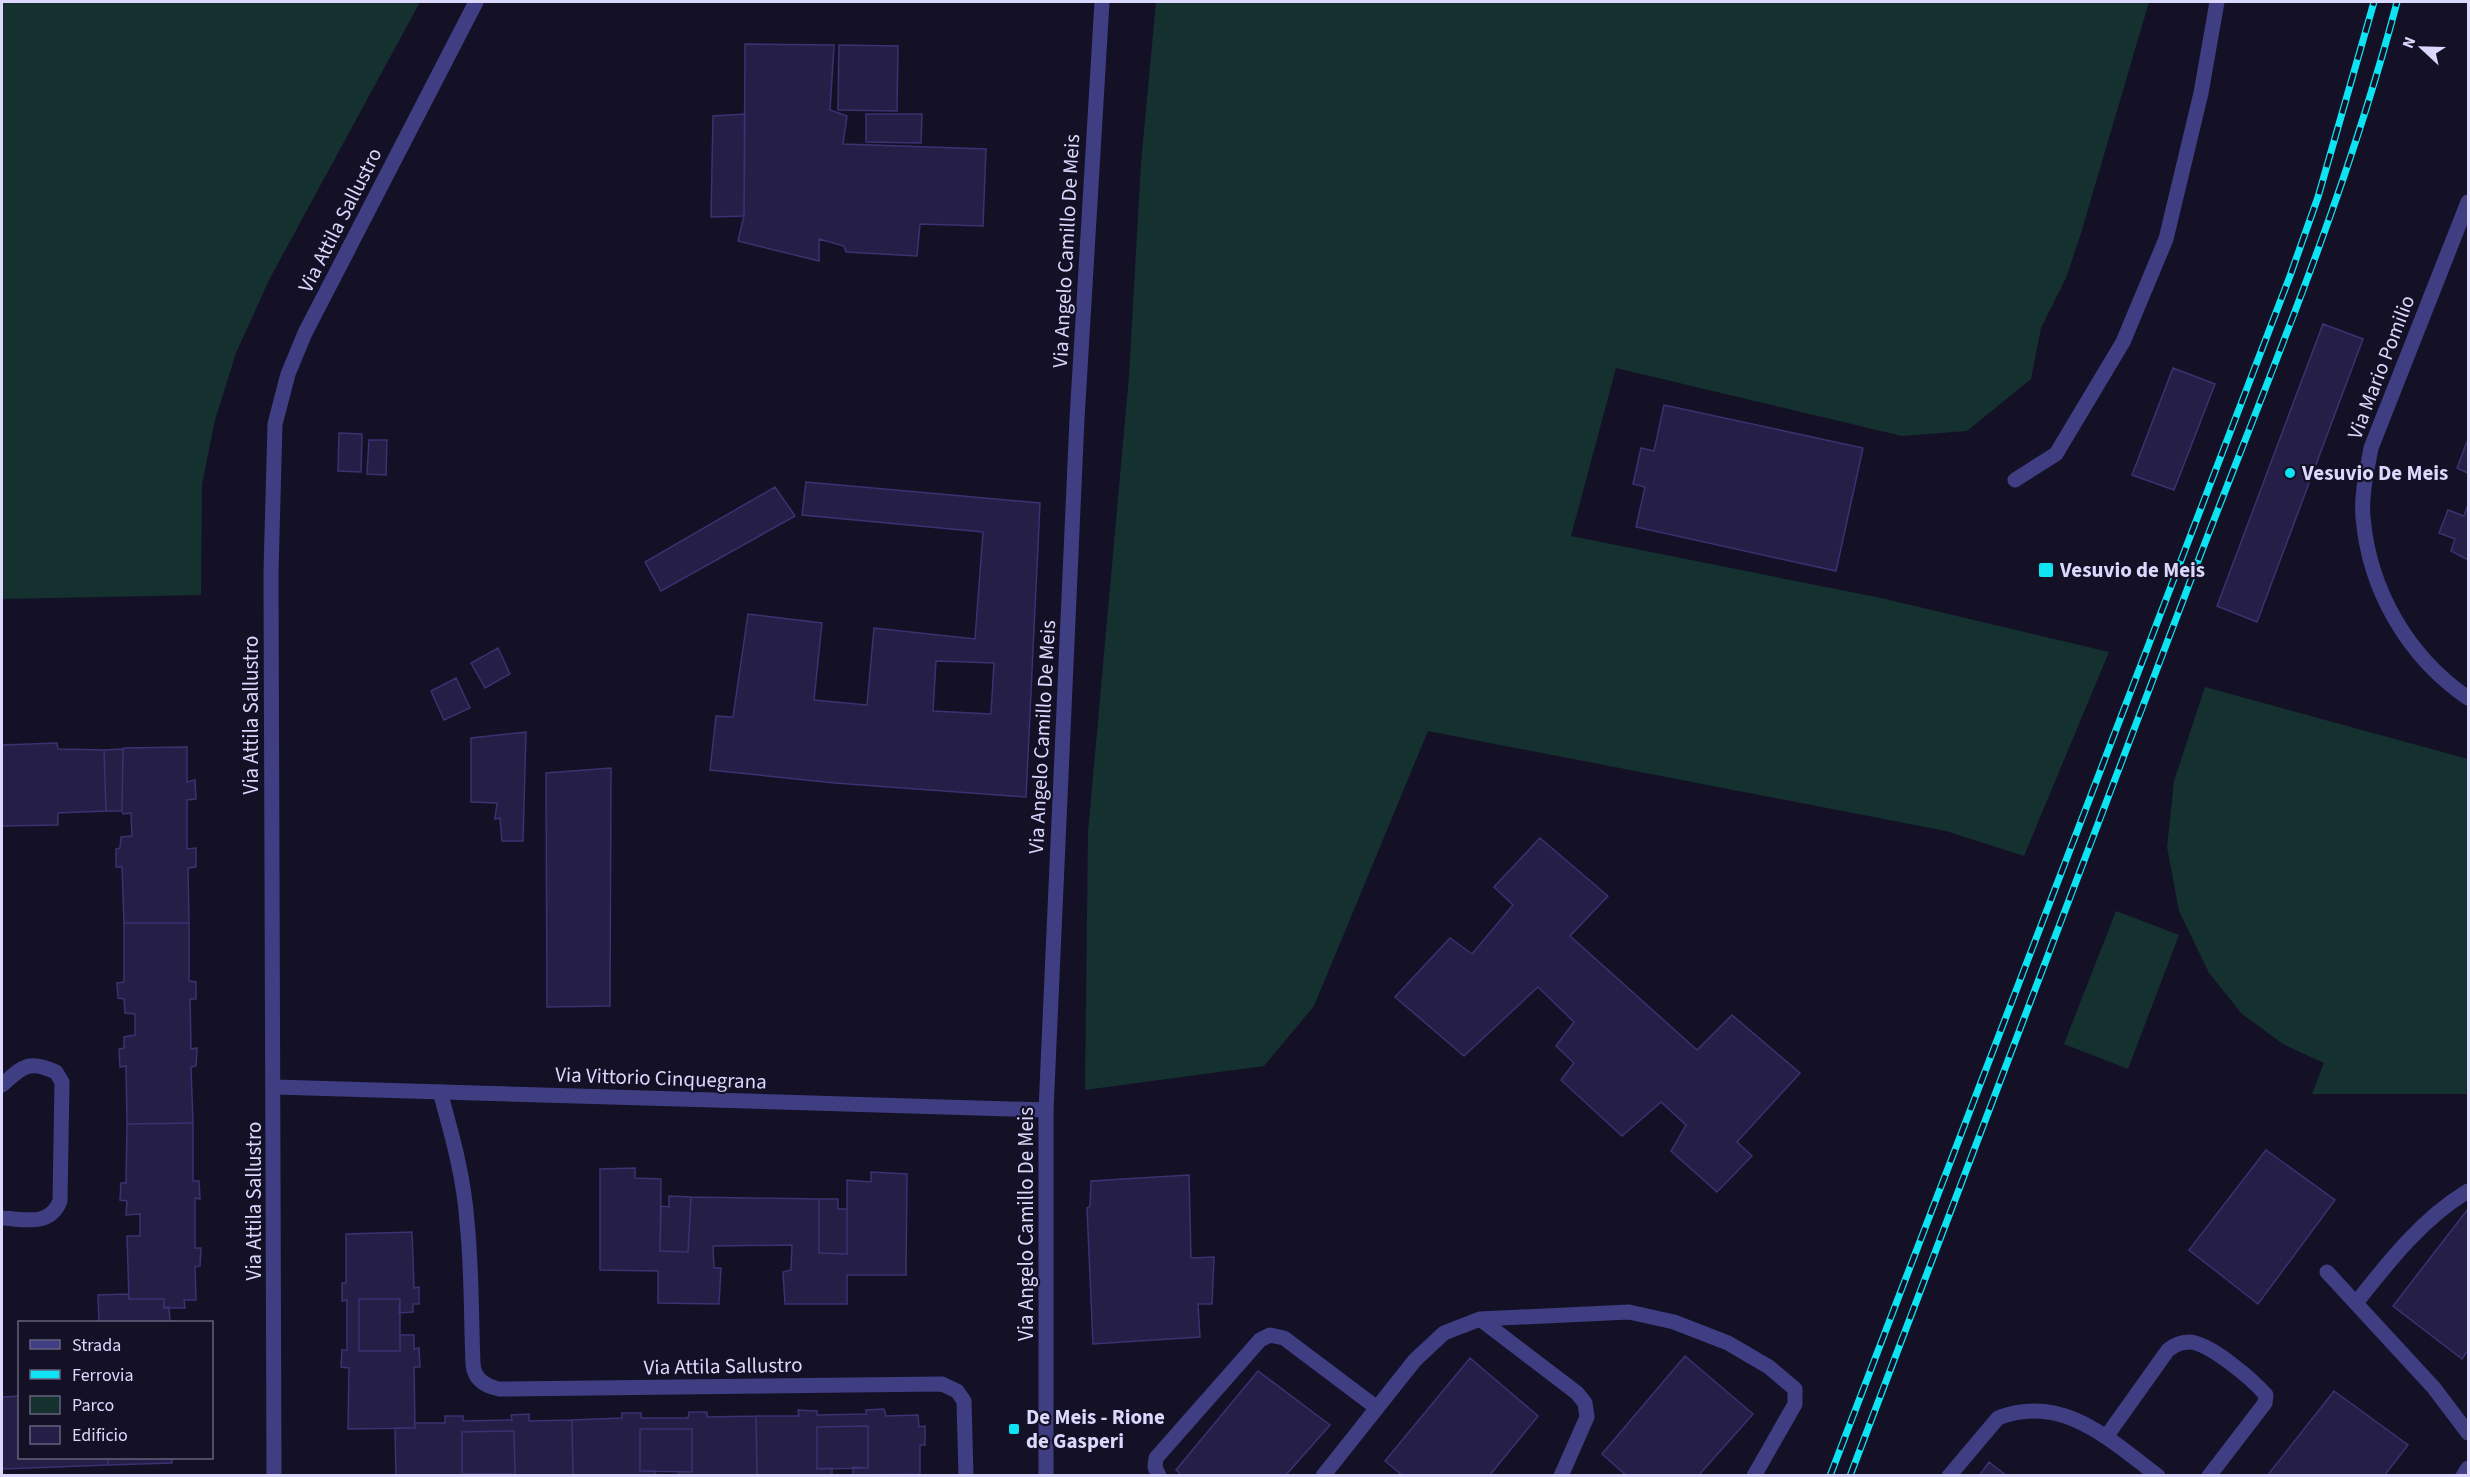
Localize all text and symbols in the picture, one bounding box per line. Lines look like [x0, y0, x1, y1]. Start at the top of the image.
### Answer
north arrow [2392, 18, 2452, 78]
text: N [2397, 34, 2421, 52]
street label: Via Angelo Camillo De Meis [1045, 133, 1087, 369]
street label: Via Attila Sallustro [291, 142, 389, 298]
street label: Via Mario Pomilio [2340, 291, 2422, 443]
place label: Vesuvio De Meis [2301, 458, 2448, 488]
marker: Vesuvio De Meis [2283, 466, 2297, 480]
place label: Vesuvio de Meis [2059, 555, 2205, 585]
marker: Vesuvio de Meis [2037, 561, 2055, 579]
street label: Via Angelo Camillo De Meis [1021, 619, 1063, 855]
street label: Via Attila Sallustro [236, 636, 266, 794]
street label: Via Vittorio Cinquegrana [555, 1059, 767, 1097]
street label: Via Angelo Camillo De Meis [1011, 1107, 1041, 1341]
street label: Via Attila Sallustro [239, 1122, 269, 1280]
legend [18, 1321, 213, 1459]
text: Strada [72, 1333, 121, 1358]
street label: Via Attila Sallustro [643, 1350, 803, 1382]
text: Ferrovia [72, 1363, 133, 1388]
text: Parco [72, 1393, 114, 1418]
place label: De Meis - Rione de Gasperi [1026, 1402, 1165, 1456]
marker: De Meis - Rione de Gasperi [1007, 1422, 1021, 1436]
text: Edificio [72, 1423, 128, 1448]

